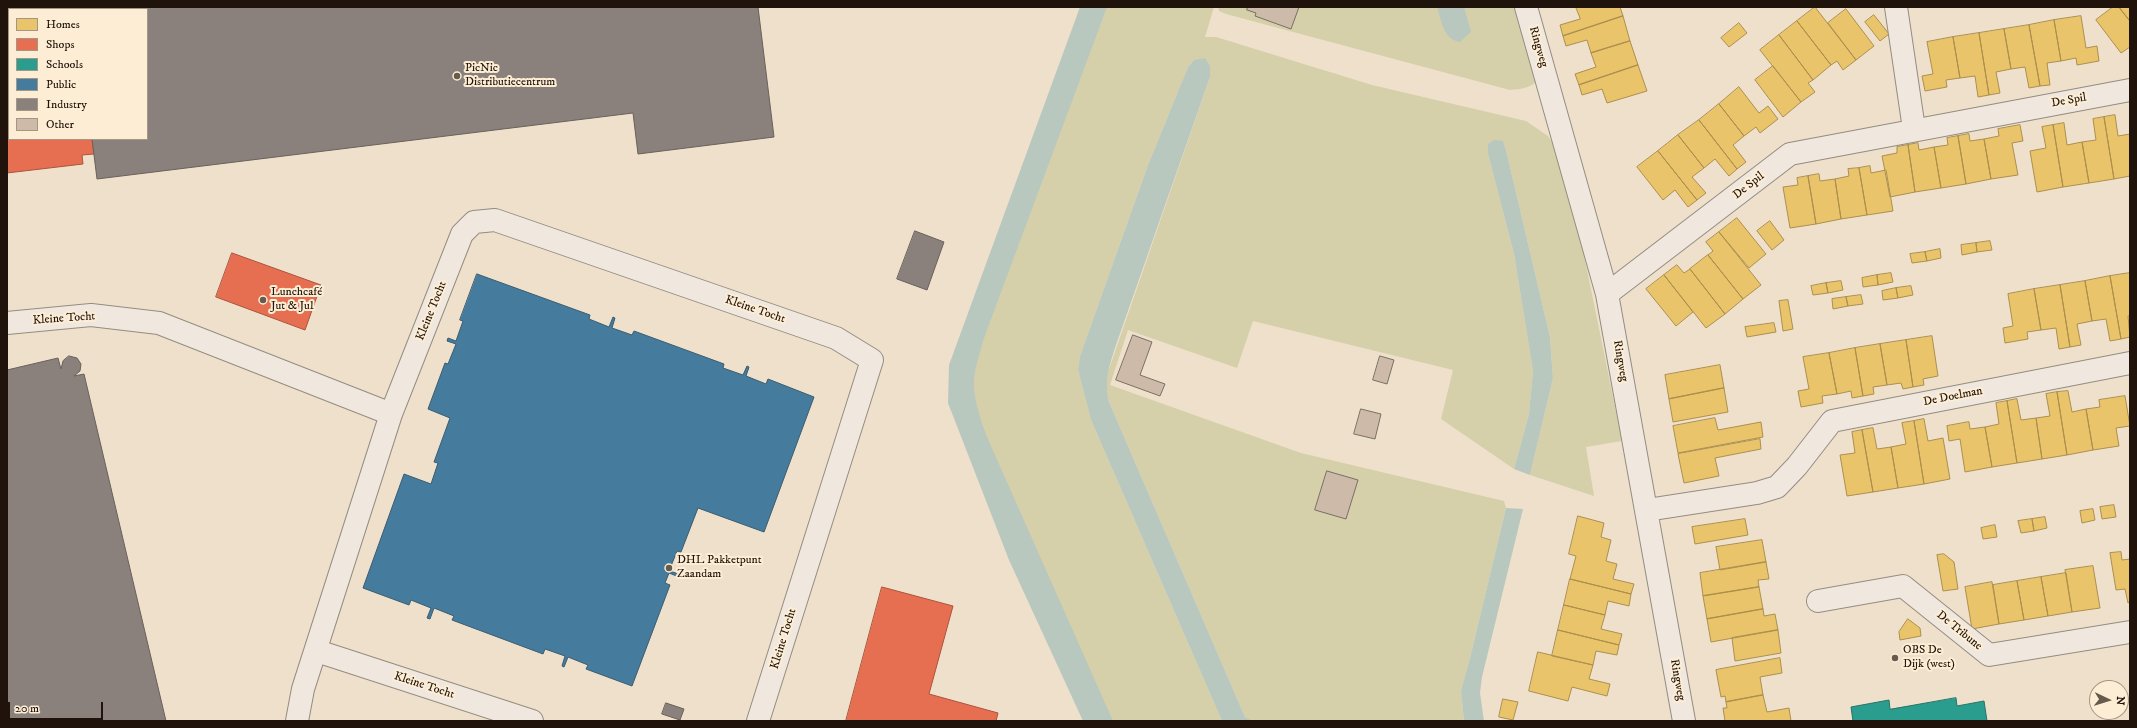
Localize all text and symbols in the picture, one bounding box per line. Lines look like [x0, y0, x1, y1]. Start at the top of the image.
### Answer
legend [8, 8, 148, 140]
text: Homes [46, 17, 80, 32]
street label: Ringweg [1525, 25, 1551, 69]
text: Shops [46, 37, 74, 52]
text: Schools [46, 57, 83, 72]
place label: PicNic Distributiecentrum [465, 62, 555, 90]
marker: PicNic Distributiecentrum [452, 71, 462, 81]
text: Public [46, 77, 76, 92]
street label: De Spil [2050, 91, 2088, 111]
text: Industry [46, 97, 87, 112]
text: Other [46, 117, 74, 132]
street label: De Spil [1731, 169, 1767, 203]
street label: Kleine Tocht [414, 279, 450, 343]
place label: Lunchcafé Jut & Jul [271, 286, 322, 314]
street label: Kleine Tocht [723, 293, 787, 327]
marker: Lunchcafé Jut & Jul [258, 295, 268, 305]
street label: Kleine Tocht [32, 310, 96, 328]
street label: Ringweg [1609, 339, 1631, 383]
street label: De Doelman [1922, 384, 1984, 410]
place label: DHL Pakketpunt Zaandam [677, 554, 762, 582]
marker: DHL Pakketpunt Zaandam [664, 563, 674, 573]
street label: Kleine Tocht [768, 607, 800, 671]
street label: De Tribune [1933, 608, 1985, 654]
place label: OBS De Dijk (west) [1903, 644, 1955, 672]
marker: OBS De Dijk (west) [1890, 653, 1900, 663]
street label: Ringweg [1666, 658, 1688, 702]
street label: Kleine Tocht [392, 669, 456, 703]
north arrow [2089, 680, 2129, 720]
scale bar [10, 694, 105, 720]
text: N [2113, 696, 2127, 706]
text: 20 m [15, 701, 39, 716]

